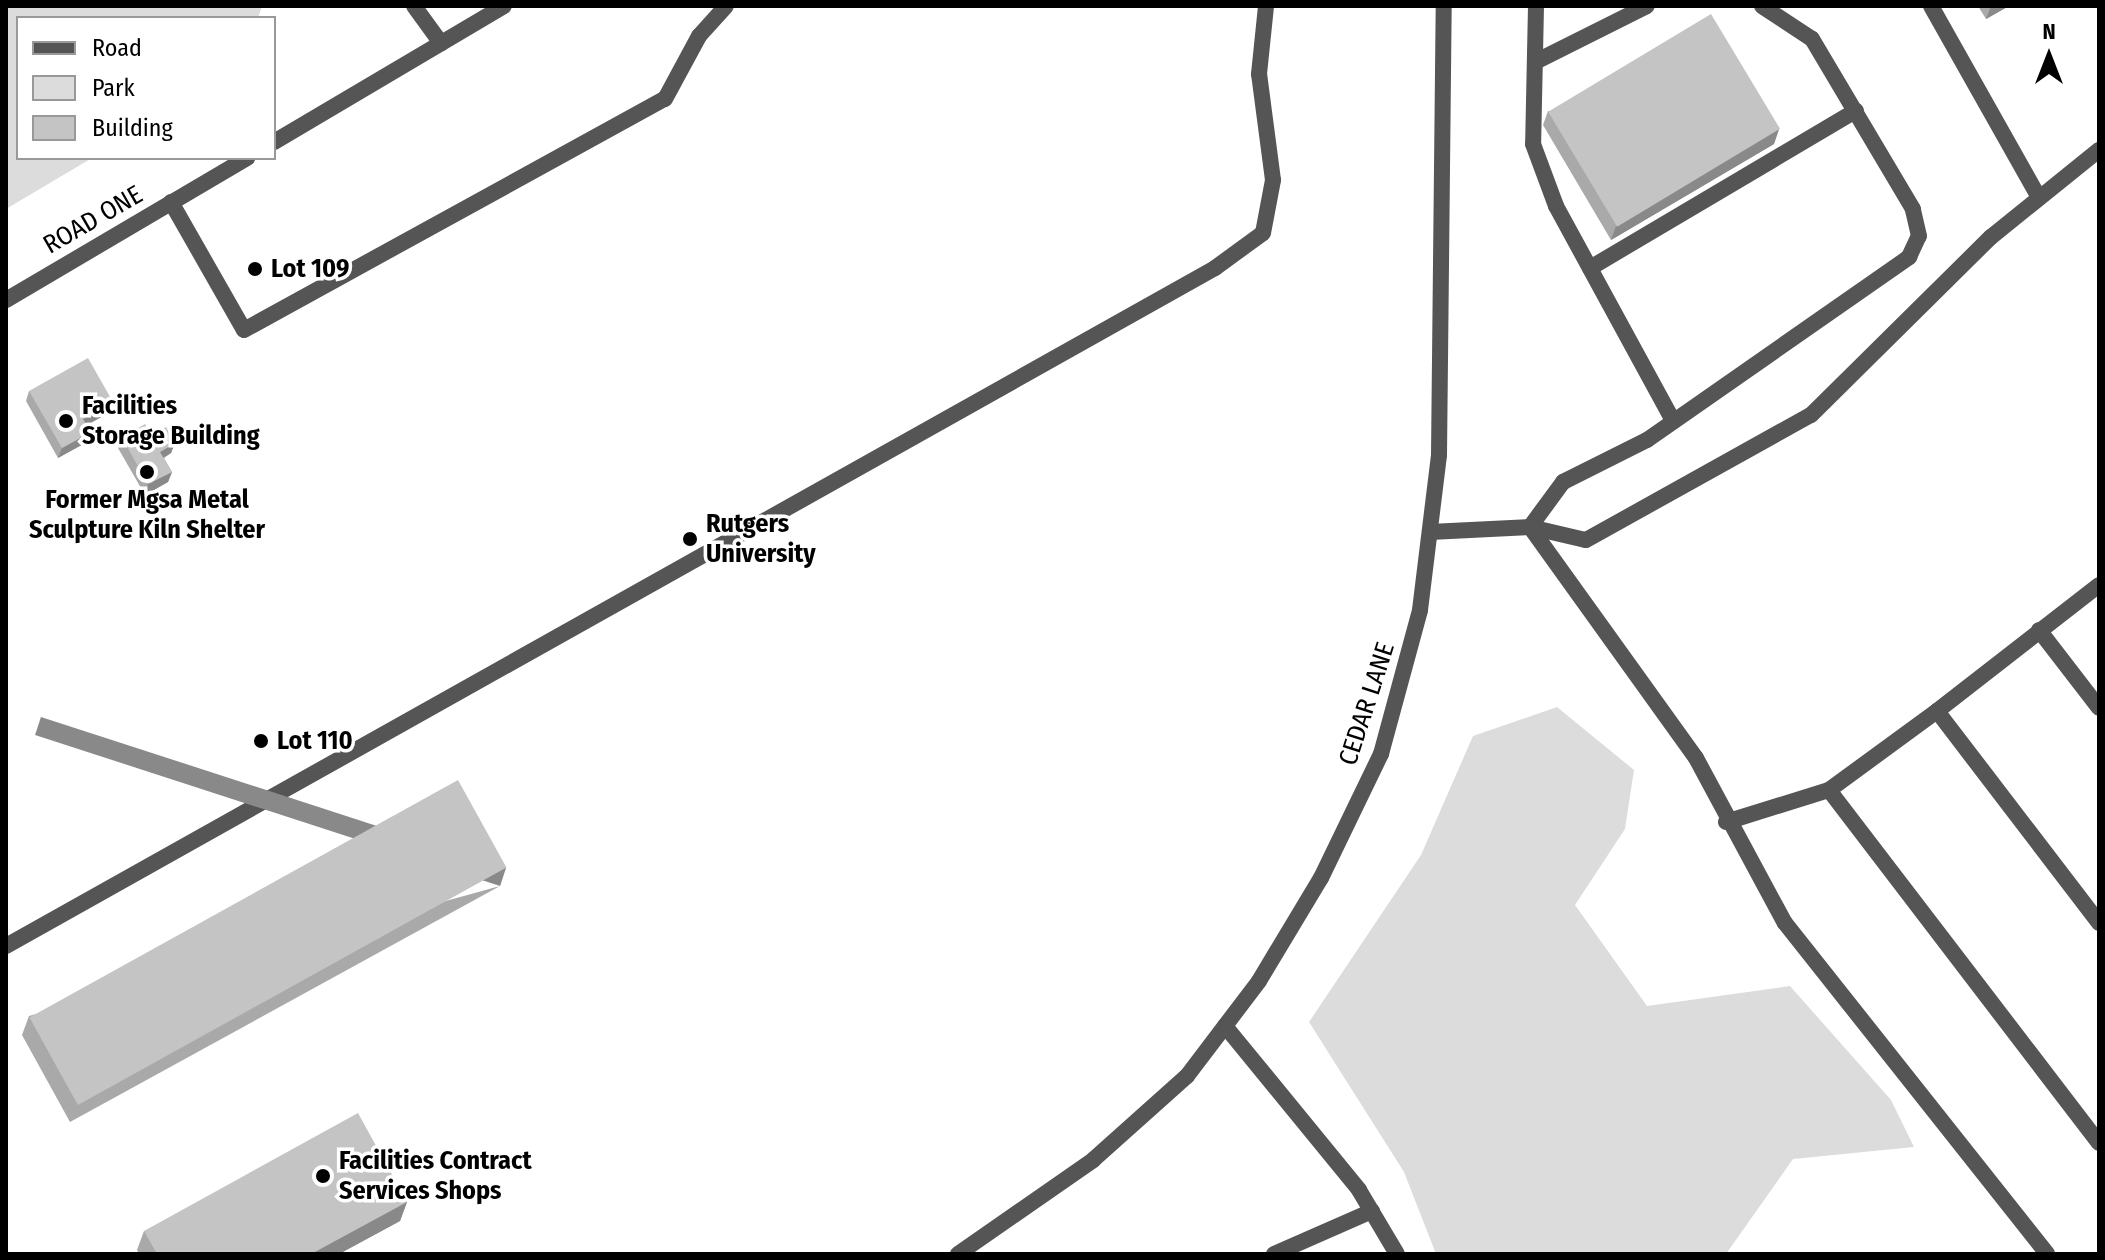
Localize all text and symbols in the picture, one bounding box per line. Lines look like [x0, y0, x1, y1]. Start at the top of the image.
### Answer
legend [16, 16, 276, 160]
north arrow [2009, 16, 2089, 96]
text: N [2042, 18, 2056, 45]
text: Road [92, 34, 142, 62]
text: Park [92, 74, 135, 102]
text: Building [92, 114, 173, 142]
street label: ROAD ONE [38, 179, 148, 261]
place label: Lot 109 [271, 253, 349, 285]
marker: Lot 109 [246, 260, 264, 278]
place label: Facilities Storage Building [82, 390, 260, 452]
marker: Facilities Storage Building [57, 412, 75, 430]
marker: Former Mgsa Metal Sculpture Kiln Shelter [138, 463, 156, 481]
place label: Former Mgsa Metal Sculpture Kiln Shelter [29, 484, 265, 546]
place label: Rutgers University [706, 508, 816, 570]
marker: Rutgers University [681, 530, 699, 548]
street label: CEDAR LANE [1332, 639, 1402, 769]
place label: Lot 110 [277, 725, 353, 757]
marker: Lot 110 [252, 732, 270, 750]
place label: Facilities Contract Services Shops [339, 1145, 532, 1206]
marker: Facilities Contract Services Shops [314, 1167, 332, 1185]

